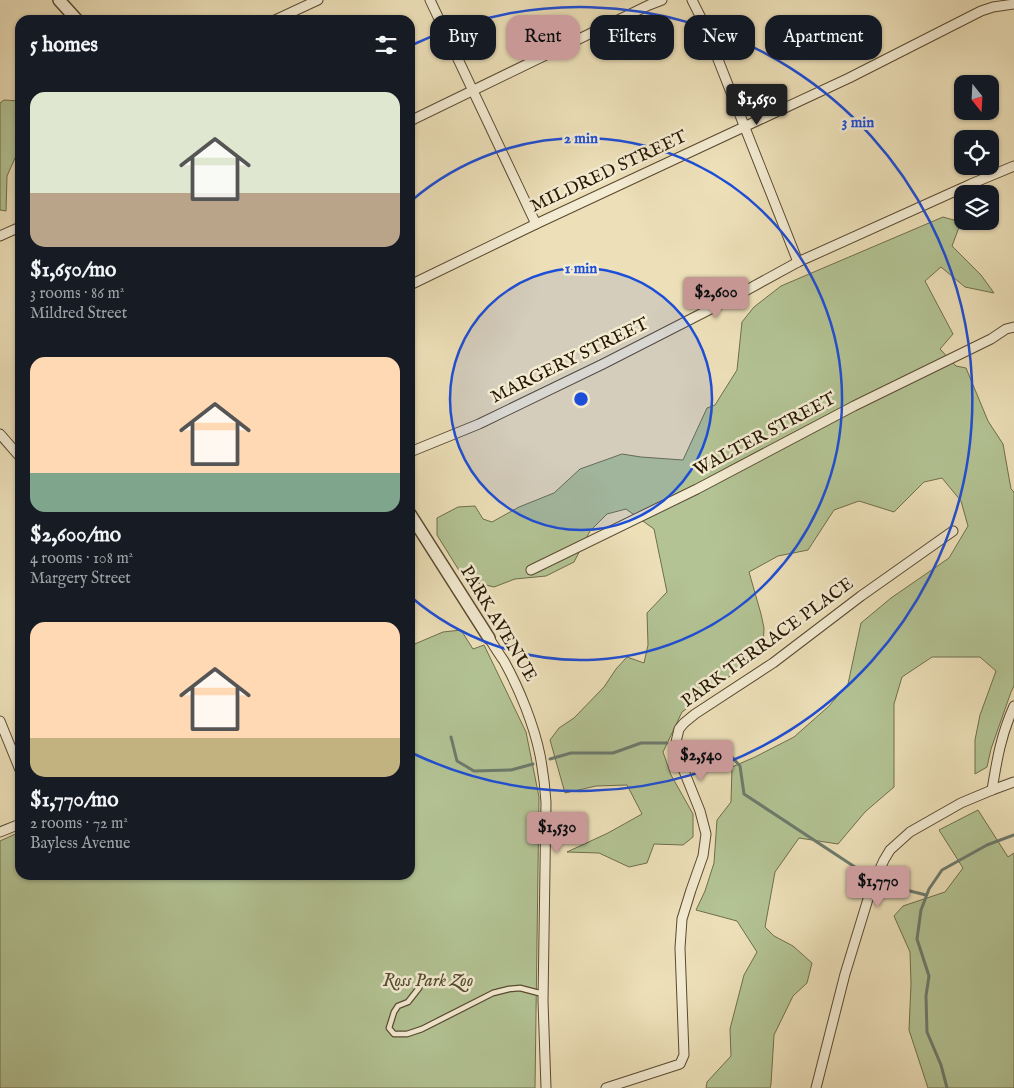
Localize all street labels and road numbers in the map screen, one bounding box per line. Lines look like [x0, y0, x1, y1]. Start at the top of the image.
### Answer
street label: MILDRED STREET [527, 126, 691, 218]
street label: MARGERY STREET [487, 313, 653, 409]
street label: WALTER STREET [690, 388, 840, 482]
street label: PARK AVENUE [454, 562, 542, 686]
street label: PARK TERRACE PLACE [677, 573, 859, 713]

